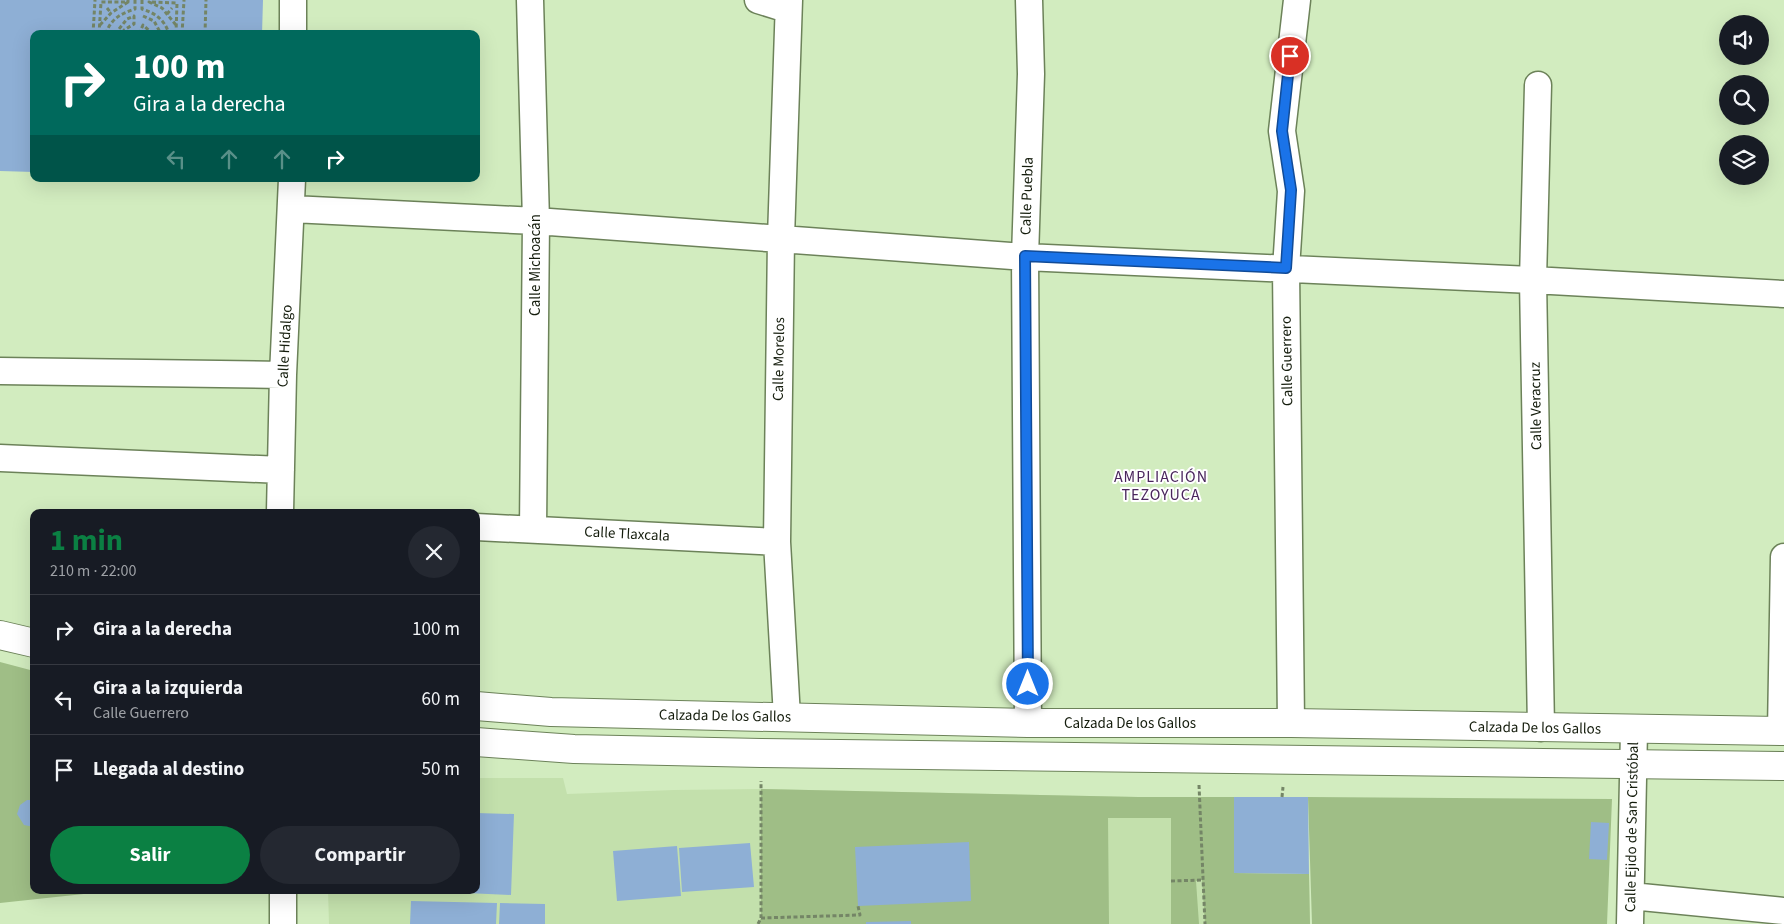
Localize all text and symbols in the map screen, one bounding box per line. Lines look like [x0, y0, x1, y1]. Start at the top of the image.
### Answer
map controls [1719, 15, 1769, 185]
button: sound [1719, 15, 1769, 65]
pin [1269, 35, 1311, 77]
text: 100 m [133, 42, 225, 92]
icon: arrive [1276, 42, 1304, 70]
icon: right [50, 50, 115, 115]
button: search [1719, 75, 1769, 125]
text: Gira a la derecha [133, 88, 286, 120]
button: layers [1719, 135, 1769, 185]
icon: left [162, 145, 190, 173]
icon: ahead [215, 145, 243, 173]
icon: ahead [268, 145, 296, 173]
icon: right [321, 145, 349, 173]
street label: Calle Puebla [1015, 157, 1039, 235]
street label: Calle Michoacán [525, 214, 546, 316]
street label: Calle Hidalgo [272, 304, 298, 388]
street label: Calle Guerrero [1276, 316, 1298, 406]
street label: Calle Morelos [768, 317, 790, 401]
street label: Calle Veracruz [1525, 362, 1547, 450]
district label: AMPLIACIÓN TEZOYUCA [1114, 466, 1208, 506]
text: 1 min [50, 519, 123, 562]
street label: Calle Tlaxcala [584, 521, 670, 547]
button: close [408, 526, 460, 578]
text: 210 m · 22:00 [50, 560, 137, 582]
icon: right [50, 616, 78, 644]
text: Gira a la derecha [93, 616, 232, 643]
text: 100 m [412, 616, 460, 643]
position arrow [1001, 657, 1053, 709]
text: Gira a la izquierda [93, 675, 243, 702]
icon: left [50, 686, 78, 714]
text: 60 m [422, 686, 460, 713]
text: Calle Guerrero [93, 702, 189, 724]
street label: Calzada De los Gallos [659, 704, 791, 728]
street label: Calzada De los Gallos [1064, 713, 1196, 734]
street label: Calzada De los Gallos [1469, 716, 1601, 740]
street label: Calle Ejido de San Cristóbal [1620, 741, 1644, 912]
icon: arrive [50, 756, 78, 784]
text: Llegada al destino [93, 756, 244, 783]
text: 50 m [422, 756, 460, 783]
button: Salir [50, 826, 250, 884]
button: Compartir [260, 826, 460, 884]

